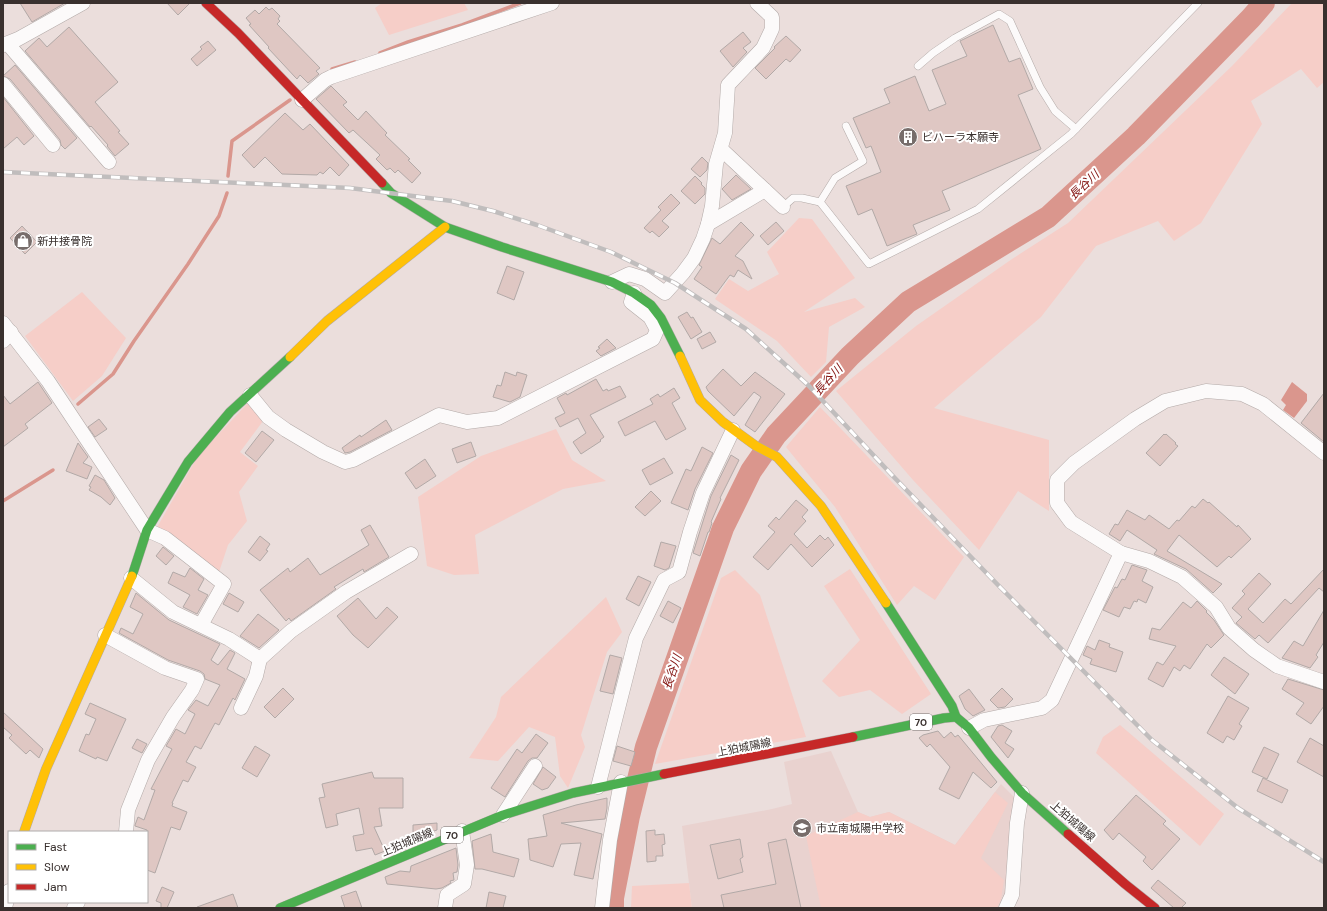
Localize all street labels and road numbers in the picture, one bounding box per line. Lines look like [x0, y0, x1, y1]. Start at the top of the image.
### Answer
road number: 70 [910, 714, 932, 730]
street label: 上狛城陽線 [716, 735, 772, 759]
street label: 上狛城陽線 [1048, 798, 1098, 844]
street label: 上狛城陽線 [379, 825, 435, 859]
road number: 70 [441, 827, 463, 843]

